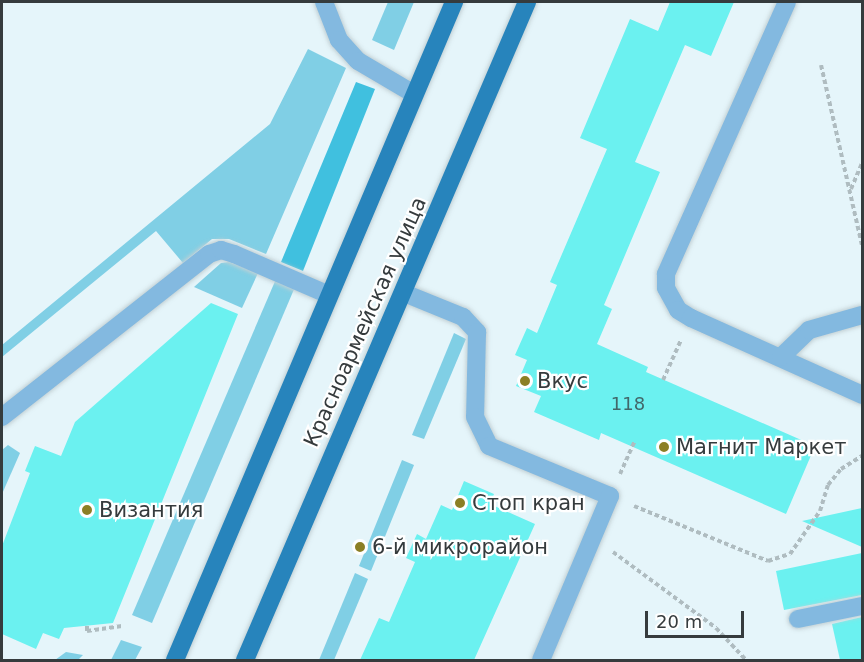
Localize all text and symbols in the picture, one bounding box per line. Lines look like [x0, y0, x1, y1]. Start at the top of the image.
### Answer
street label: Красноармейская улица [298, 193, 432, 451]
place label: Вкус [537, 368, 588, 394]
marker: Вкус [518, 374, 532, 388]
house number: 118 [611, 393, 645, 415]
place label: Магнит Маркет [676, 434, 846, 460]
marker: Магнит Маркет [657, 440, 671, 454]
place label: Стоп кран [472, 490, 585, 516]
marker: Стоп кран [453, 496, 467, 510]
place label: Византия [99, 497, 203, 523]
marker: Византия [80, 503, 94, 517]
place label: 6-й микрорайон [372, 534, 548, 560]
marker: 6-й микрорайон [353, 540, 367, 554]
scale bar [648, 599, 747, 637]
text: 20 m [656, 611, 702, 632]

